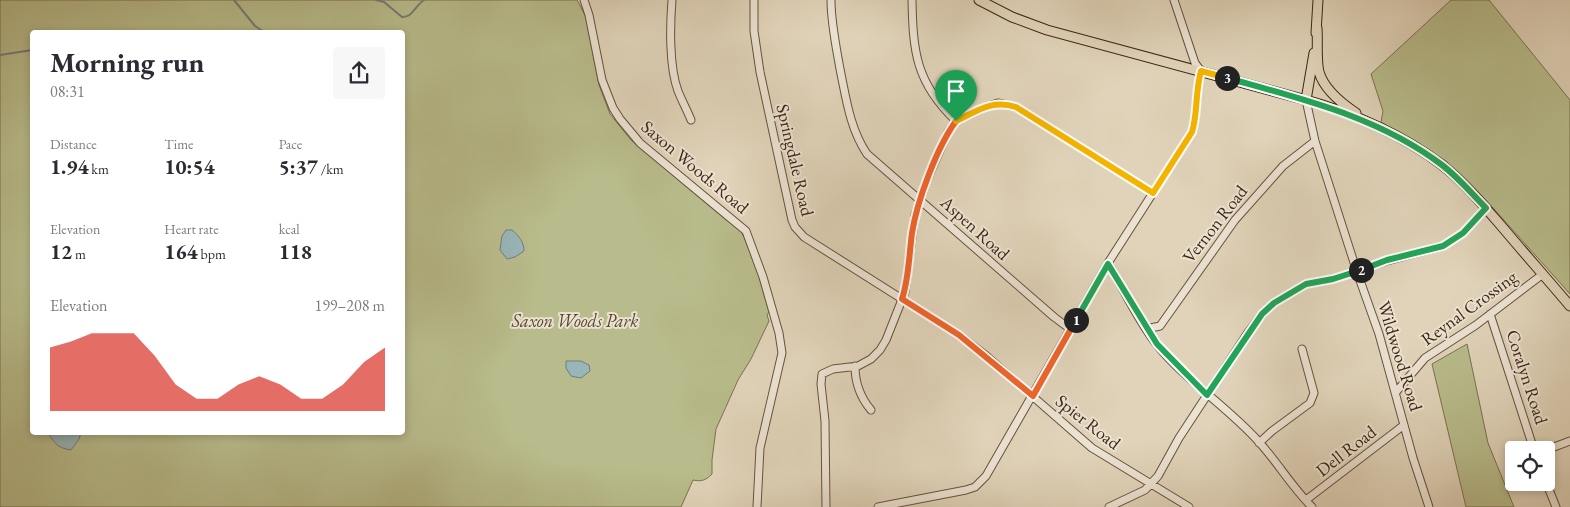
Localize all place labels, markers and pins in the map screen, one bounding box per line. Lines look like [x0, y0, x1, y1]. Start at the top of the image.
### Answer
pin: 3 [1214, 66, 1240, 90]
pin [935, 70, 977, 121]
pin: 2 [1348, 258, 1374, 282]
pin: 1 [1064, 308, 1088, 332]

